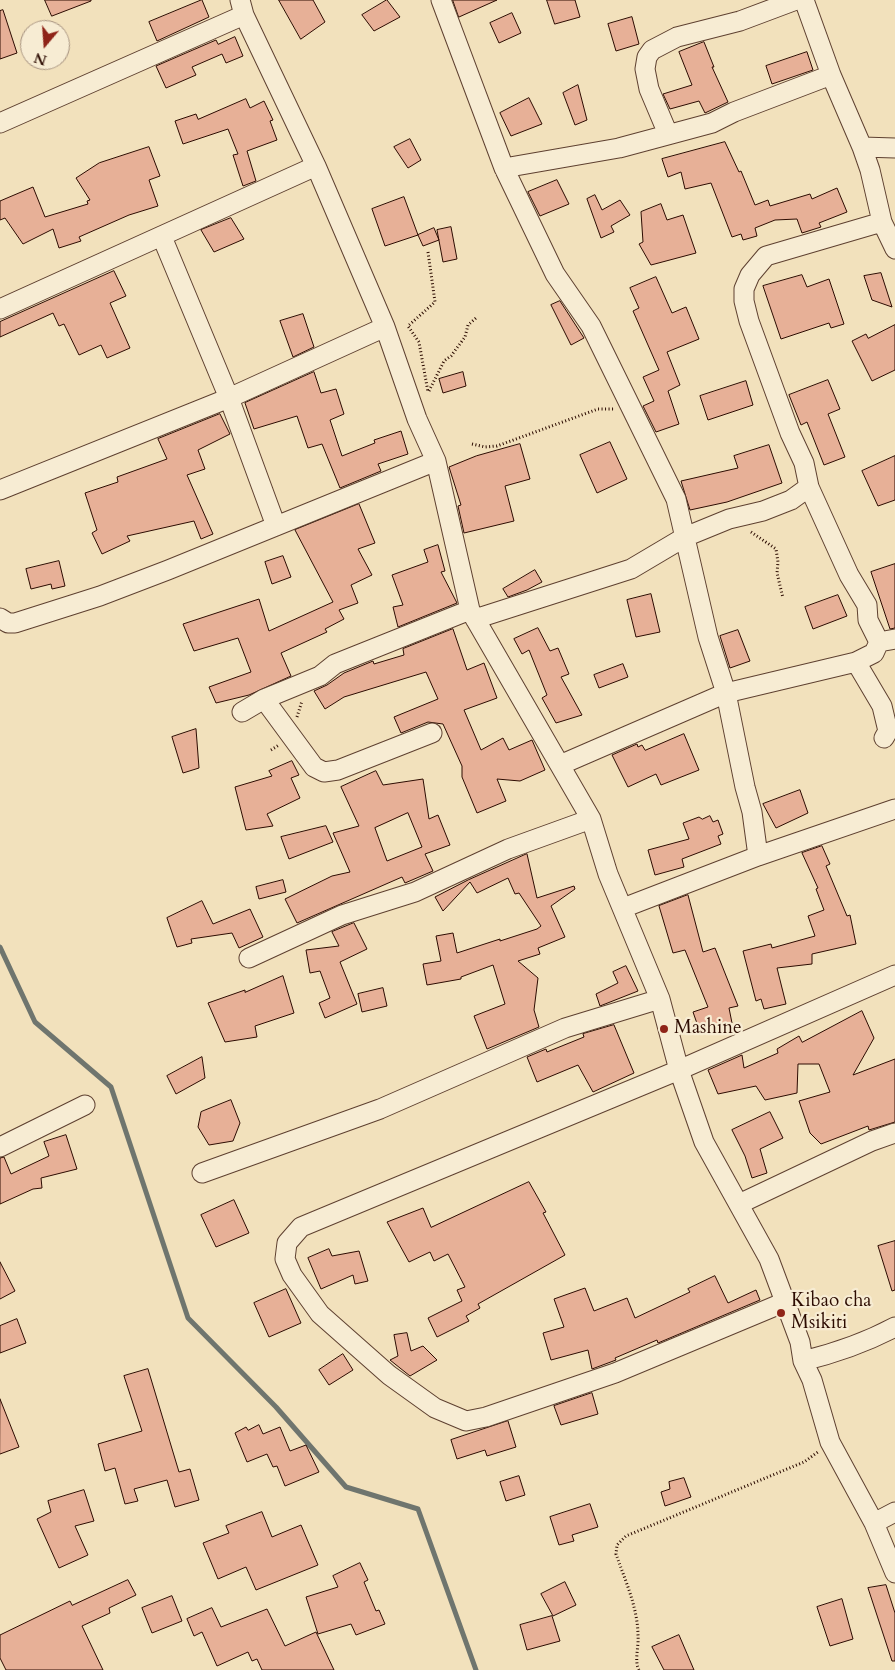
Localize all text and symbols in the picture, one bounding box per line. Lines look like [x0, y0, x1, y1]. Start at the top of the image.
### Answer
north arrow [20, 20, 70, 70]
text: N [32, 48, 49, 70]
place label: Mashine [674, 1018, 742, 1040]
marker: Mashine [658, 1023, 670, 1035]
place label: Kibao cha Msikiti [791, 1291, 872, 1335]
marker: Kibao cha Msikiti [775, 1307, 787, 1319]

